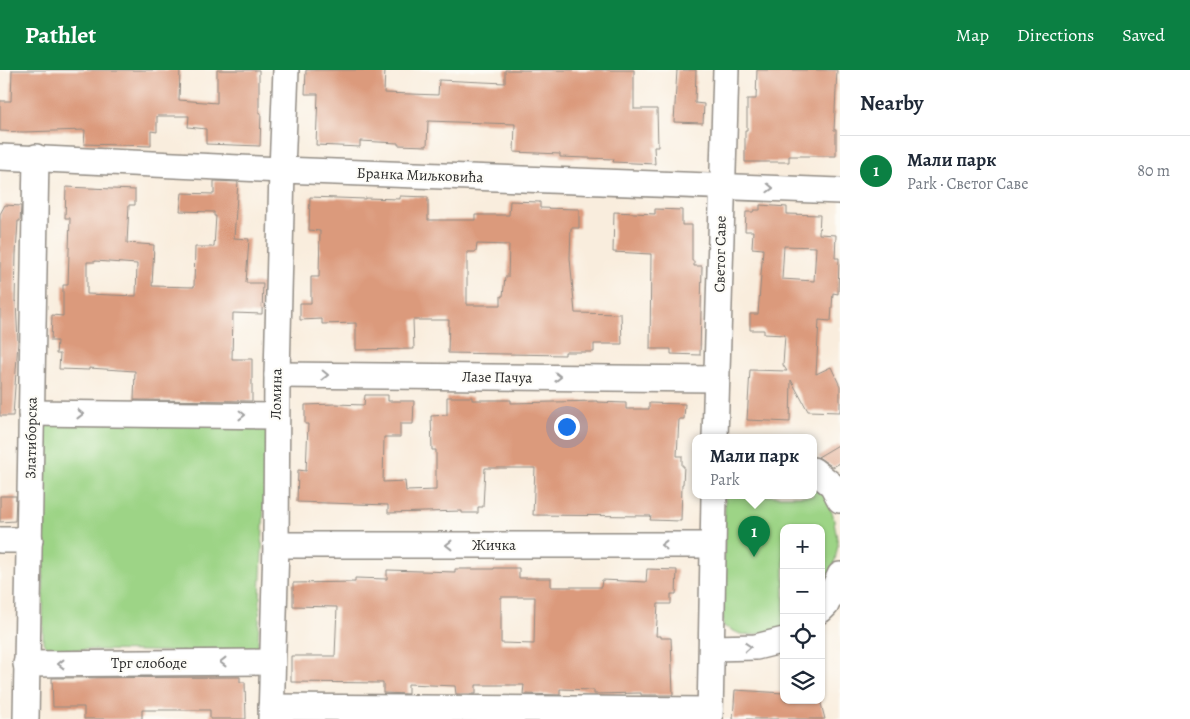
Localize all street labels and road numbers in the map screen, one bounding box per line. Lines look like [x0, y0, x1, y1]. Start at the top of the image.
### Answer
street label: Бранка Миљковића [356, 163, 484, 187]
street label: Светог Саве [709, 215, 731, 293]
street label: Лазе Пачуа [462, 366, 533, 388]
street label: Ломина [266, 368, 286, 420]
street label: Златиборска [20, 397, 42, 479]
street label: Жичка [472, 535, 516, 555]
street label: Трг слободе [111, 653, 187, 673]

